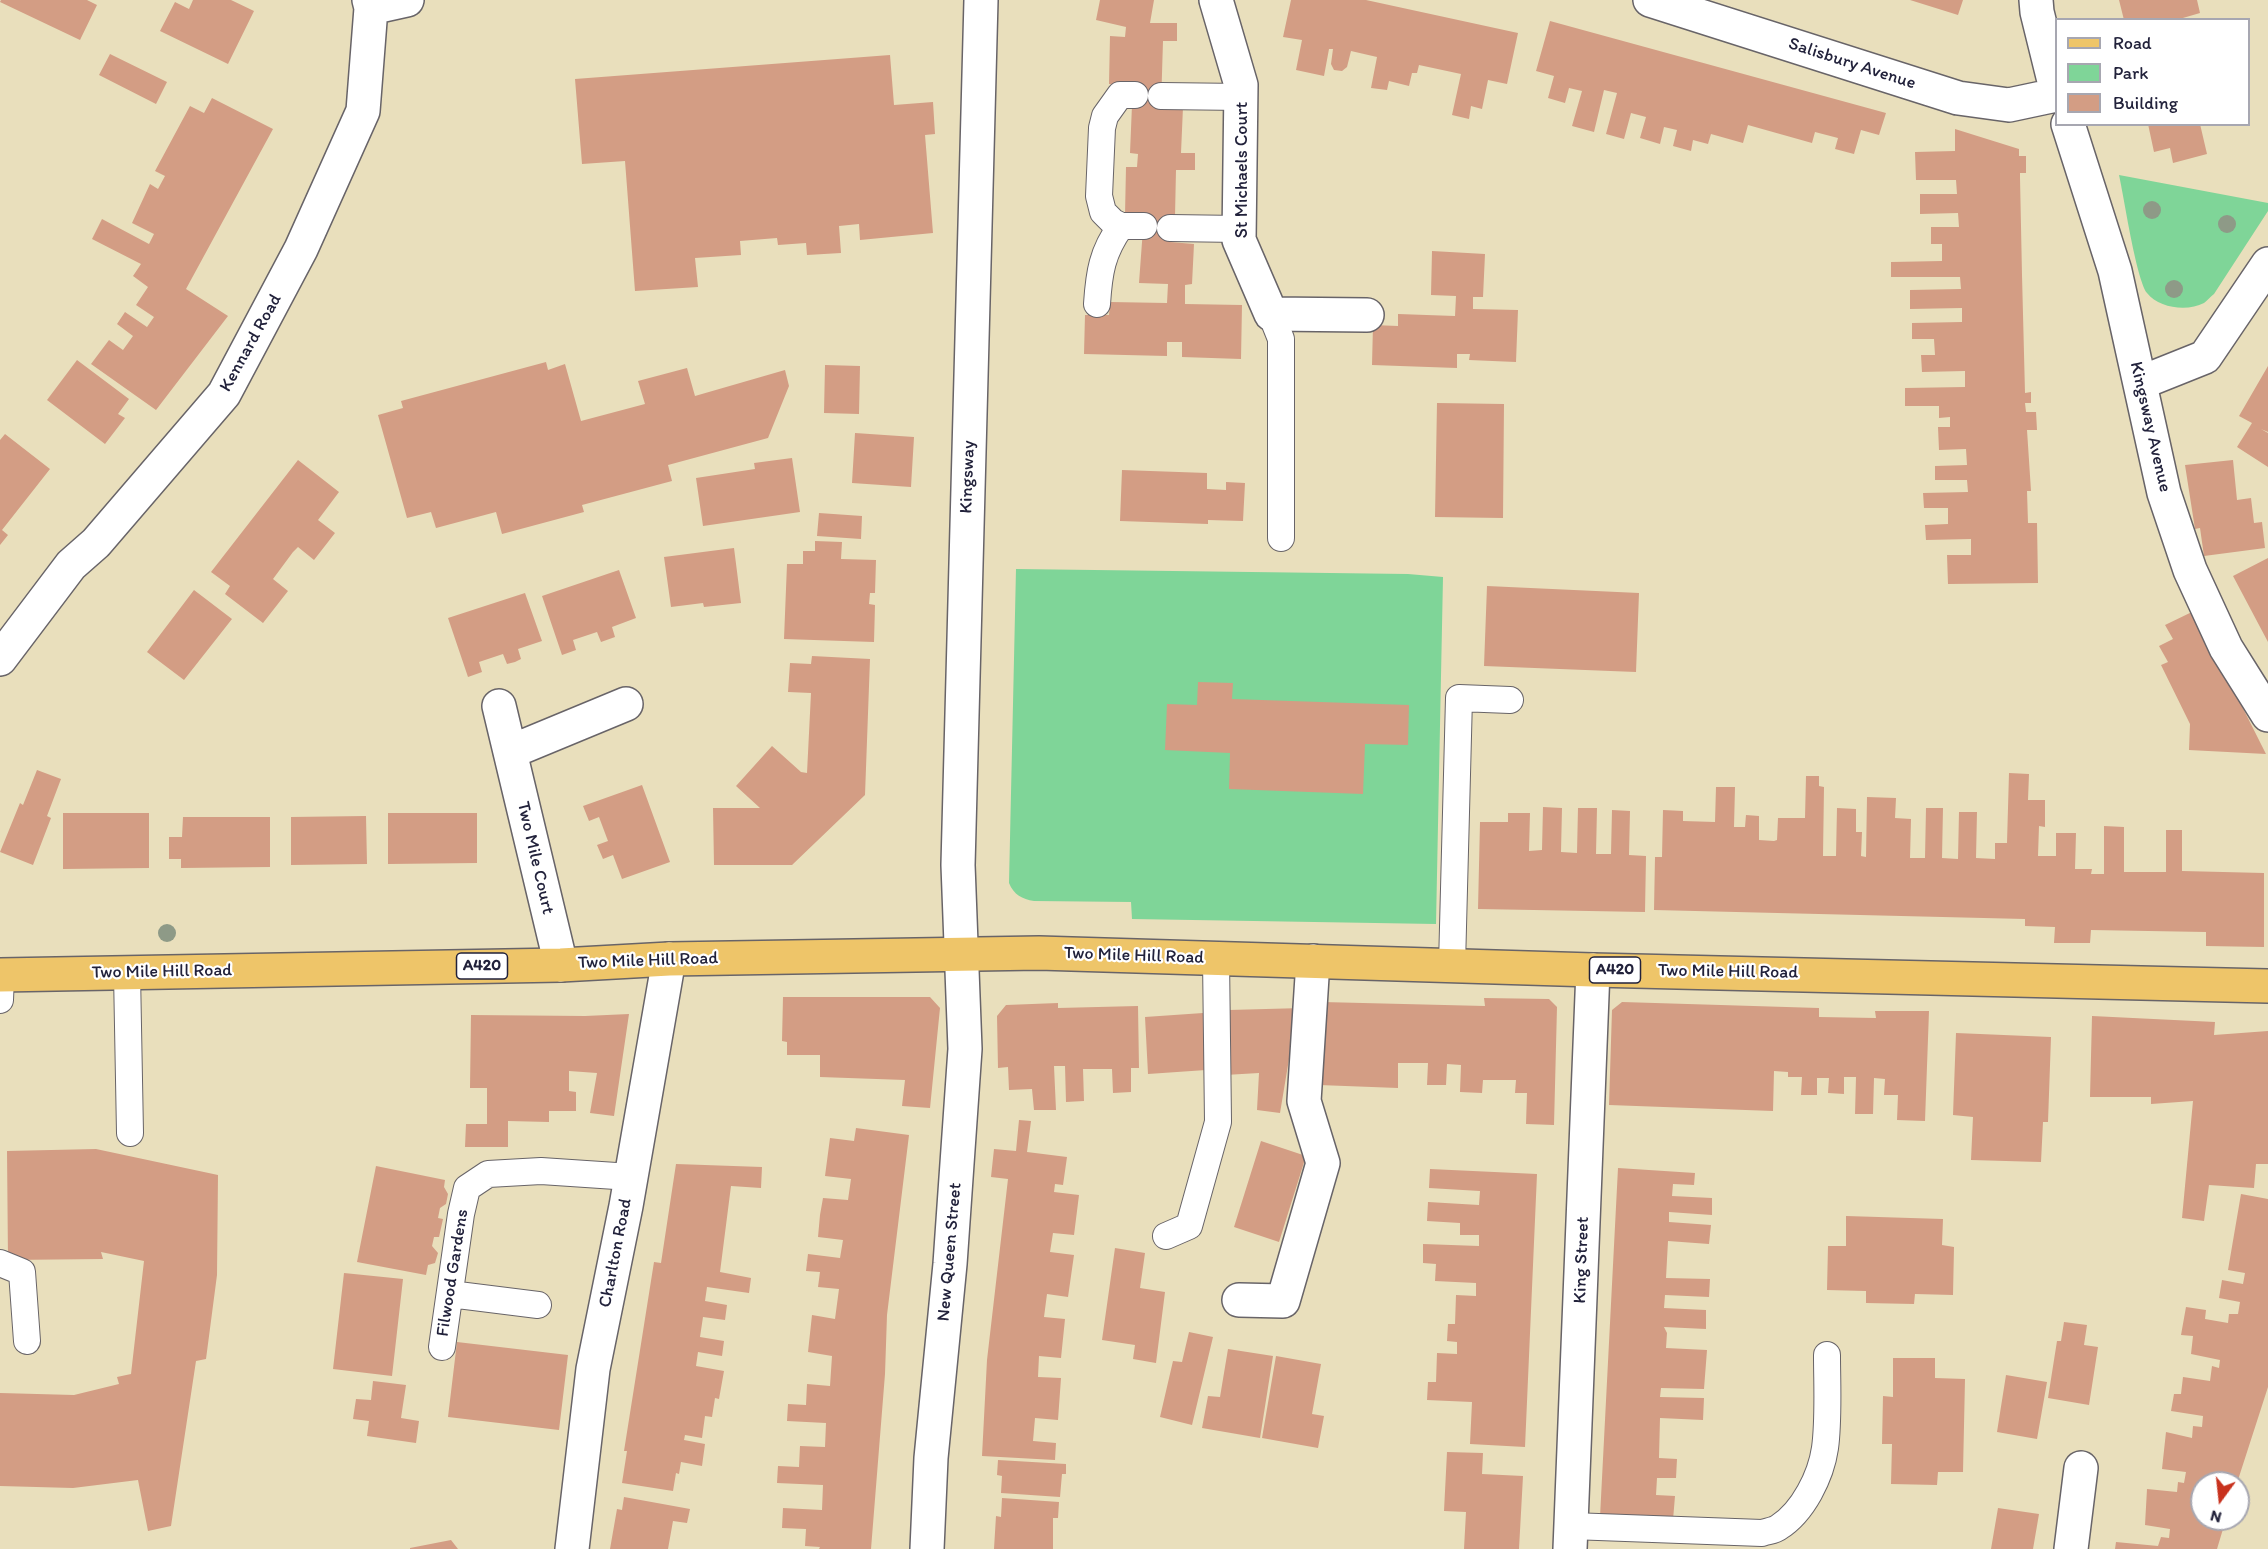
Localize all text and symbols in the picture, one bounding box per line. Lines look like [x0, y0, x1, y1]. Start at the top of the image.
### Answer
legend [2055, 18, 2250, 126]
text: Road [2113, 32, 2152, 54]
street label: Salisbury Avenue [1786, 33, 1918, 95]
text: Park [2113, 62, 2148, 84]
text: Building [2113, 92, 2178, 114]
street label: St Michaels Court [1231, 102, 1253, 238]
street label: Kennard Road [215, 290, 287, 396]
street label: Kingsway Avenue [2124, 360, 2176, 494]
street label: Kingsway [956, 440, 980, 514]
street label: Two Mile Court [512, 800, 558, 916]
street label: Two Mile Hill Road [1063, 943, 1205, 969]
street label: Two Mile Hill Road [577, 948, 719, 974]
road number: A420 [456, 953, 508, 979]
road number: A420 [1590, 957, 1640, 983]
street label: Two Mile Hill Road [92, 960, 232, 984]
street label: Two Mile Hill Road [1658, 960, 1798, 984]
street label: New Queen Street [933, 1182, 967, 1322]
street label: Charlton Road [595, 1197, 637, 1309]
street label: Filwood Gardens [432, 1208, 474, 1338]
street label: King Street [1570, 1216, 1594, 1304]
north arrow [2190, 1471, 2250, 1531]
text: N [2208, 1506, 2223, 1528]

